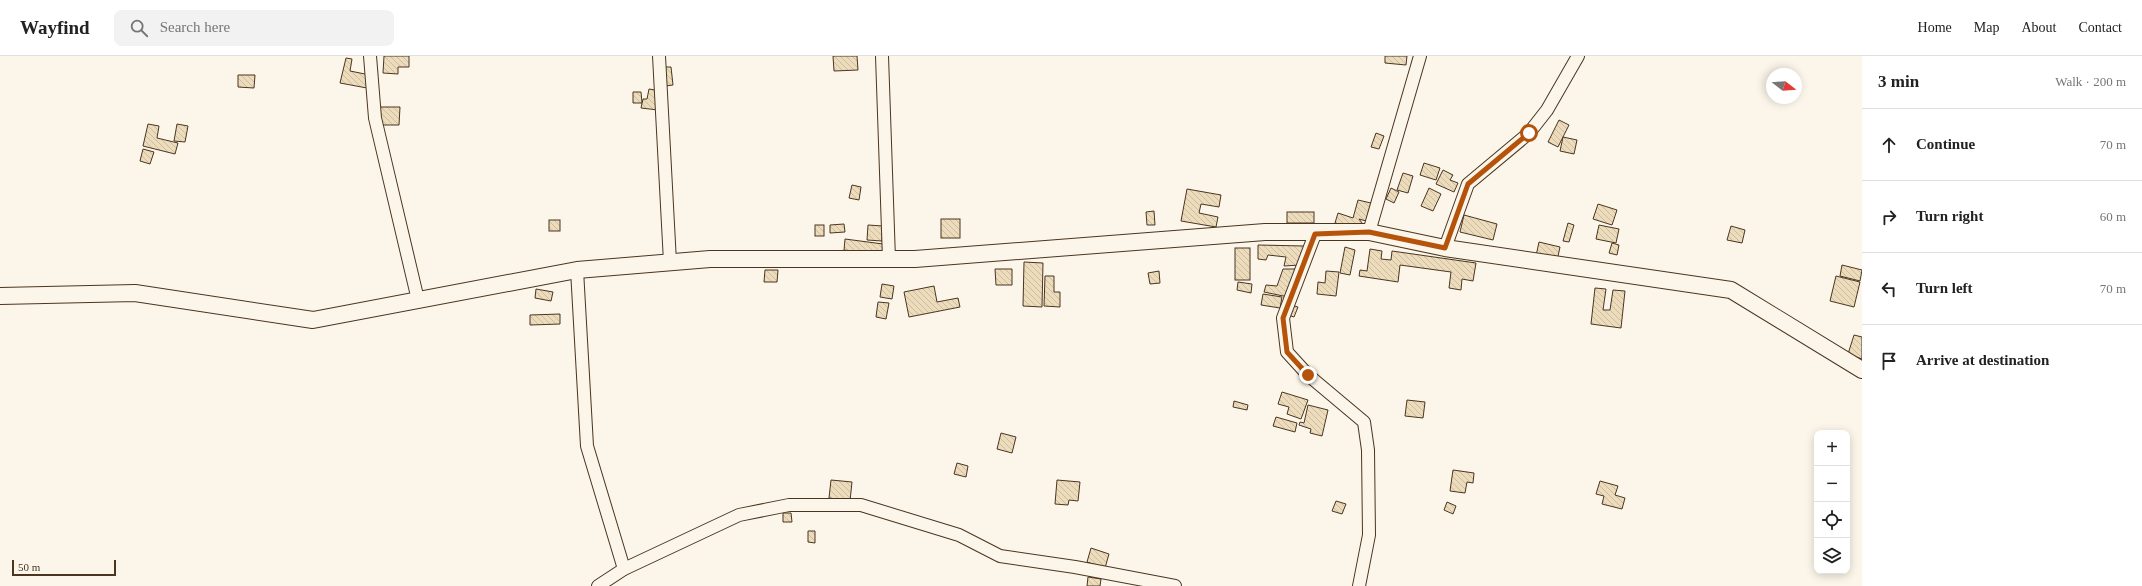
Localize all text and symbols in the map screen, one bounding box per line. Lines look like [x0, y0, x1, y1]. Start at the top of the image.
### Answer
search box [114, 10, 394, 46]
text: Wayfind [20, 17, 90, 38]
icon: search [128, 17, 150, 39]
text: Search here [160, 19, 230, 35]
text: Home [1918, 20, 1952, 35]
text: Map [1974, 20, 1999, 35]
text: About [2021, 20, 2056, 35]
text: Contact [2078, 20, 2122, 35]
north arrow [1766, 68, 1802, 104]
text: 3 min [1878, 72, 1919, 91]
text: Walk · 200 m [2055, 74, 2126, 89]
route start [1520, 124, 1538, 142]
icon: ahead [1878, 134, 1900, 156]
text: Continue [1916, 136, 1975, 152]
text: 70 m [2100, 137, 2126, 152]
icon: right [1878, 206, 1900, 228]
text: Turn right [1916, 208, 1983, 224]
text: 60 m [2100, 209, 2126, 224]
icon: left [1878, 278, 1900, 300]
text: Turn left [1916, 280, 1973, 296]
text: 70 m [2100, 281, 2126, 296]
icon: arrive [1878, 350, 1900, 372]
text: Arrive at destination [1916, 352, 2049, 368]
route end [1299, 366, 1317, 384]
map controls [1814, 430, 1850, 574]
button: + [1814, 430, 1850, 466]
button: − [1814, 466, 1850, 502]
button: locate [1814, 502, 1850, 538]
button: layers [1814, 538, 1850, 574]
scale bar [12, 558, 116, 577]
text: 50 m [18, 561, 40, 573]

